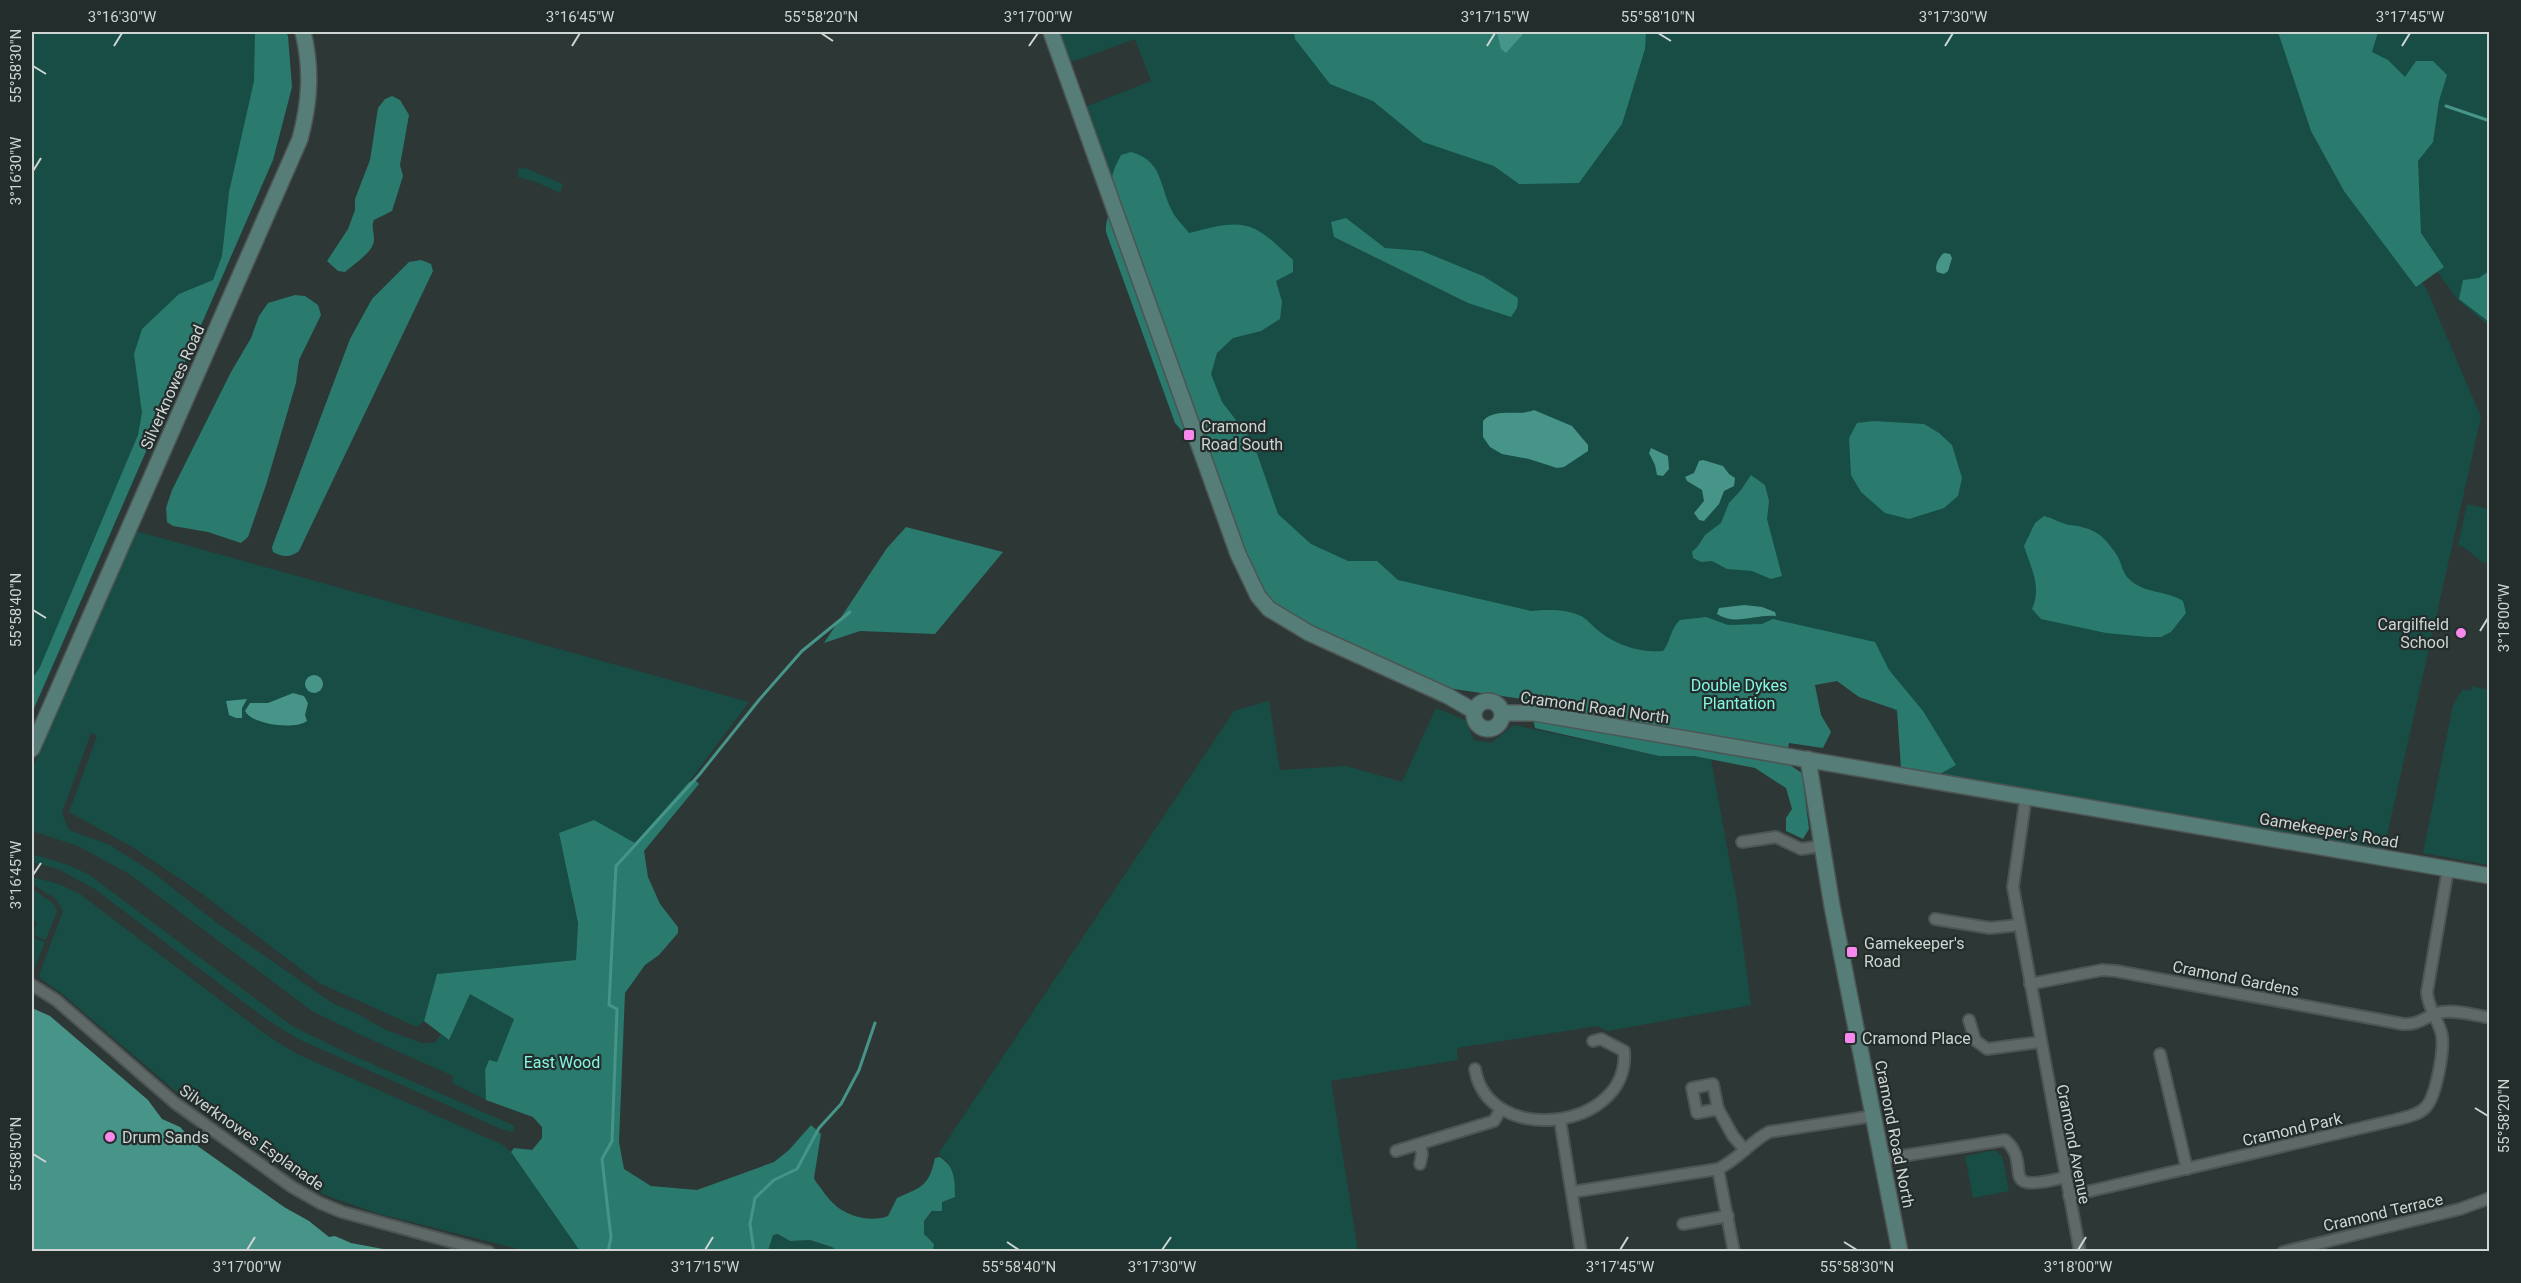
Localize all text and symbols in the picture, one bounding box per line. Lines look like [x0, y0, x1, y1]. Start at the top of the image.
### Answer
text: 3°16'30"W [88, 8, 156, 26]
text: 3°16'45"W [546, 8, 614, 26]
text: 55°58'20"N [784, 8, 858, 26]
text: 3°17'00"W [1004, 8, 1072, 26]
text: 3°17'15"W [1461, 8, 1529, 26]
text: 55°58'10"N [1621, 8, 1695, 26]
text: 3°17'30"W [1919, 8, 1987, 26]
text: 3°17'45"W [2376, 8, 2444, 26]
text: 55°58'30"N [7, 29, 25, 103]
text: 3°16'30"W [7, 137, 25, 205]
street label: Silverknowes Road [136, 322, 208, 452]
place label: Cramond Road South [1201, 417, 1283, 454]
marker: Cramond Road South [1182, 428, 1196, 442]
text: 55°58'40"N [7, 573, 25, 647]
text: 3°18'00"W [2495, 584, 2513, 652]
place label: Cargilfield School [2378, 615, 2449, 652]
marker: Cargilfield School [2454, 626, 2468, 640]
park label: Double Dykes Plantation [1691, 676, 1787, 713]
street label: Cramond Road North [1519, 688, 1671, 727]
street label: Gamekeeper's Road [2258, 809, 2400, 852]
text: 3°16'45"W [7, 841, 25, 909]
place label: Gamekeeper's Road [1864, 934, 1964, 971]
marker: Gamekeeper's Road [1845, 945, 1859, 959]
street label: Cramond Gardens [2171, 957, 2301, 1000]
place label: Cramond Place [1862, 1029, 1971, 1048]
marker: Cramond Place [1843, 1031, 1857, 1045]
park label: East Wood [524, 1053, 600, 1072]
street label: Cramond Road North [1871, 1059, 1918, 1210]
text: 55°58'20"N [2495, 1079, 2513, 1153]
street label: Silverknowes Esplanade [176, 1080, 327, 1194]
street label: Cramond Avenue [2053, 1083, 2094, 1206]
street label: Cramond Park [2241, 1109, 2345, 1150]
text: 55°58'50"N [7, 1117, 25, 1191]
place label: Drum Sands [122, 1128, 209, 1147]
marker: Drum Sands [103, 1130, 117, 1144]
street label: Cramond Terrace [2321, 1189, 2445, 1235]
text: 3°17'00"W [213, 1258, 281, 1276]
text: 3°17'15"W [671, 1258, 739, 1276]
text: 55°58'40"N [982, 1258, 1056, 1276]
text: 3°17'30"W [1128, 1258, 1196, 1276]
text: 3°17'45"W [1586, 1258, 1654, 1276]
text: 55°58'30"N [1820, 1258, 1894, 1276]
text: 3°18'00"W [2044, 1258, 2112, 1276]

